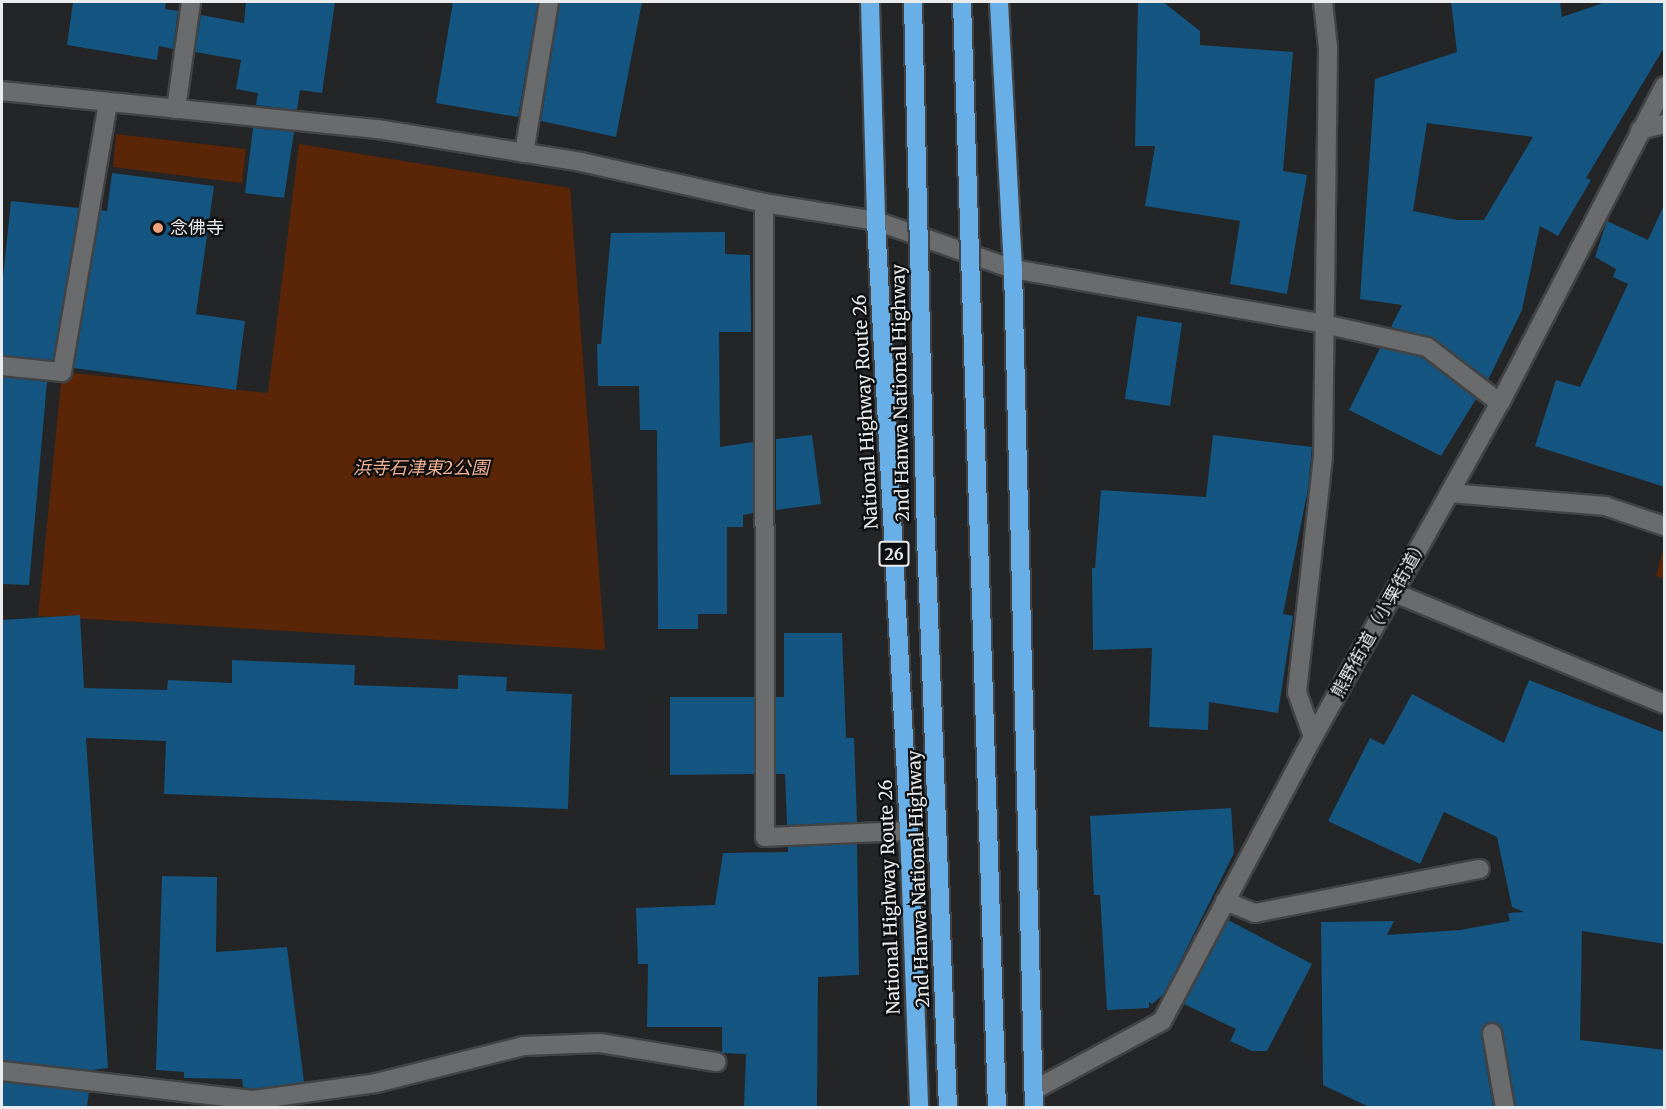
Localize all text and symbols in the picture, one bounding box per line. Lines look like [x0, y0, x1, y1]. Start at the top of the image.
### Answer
place label: 念佛寺 [170, 217, 224, 239]
marker: 念佛寺 [151, 221, 165, 235]
street label: 2nd Hanwa National Highway [888, 264, 914, 522]
street label: National Highway Route 26 [849, 294, 883, 530]
park label: 浜寺石津東2公園 [353, 457, 489, 479]
street label: 熊野街道（小栗街道） [1327, 534, 1433, 702]
road number: 26 [878, 541, 910, 567]
street label: 2nd Hanwa National Highway [904, 750, 934, 1008]
street label: National Highway Route 26 [875, 779, 905, 1015]

